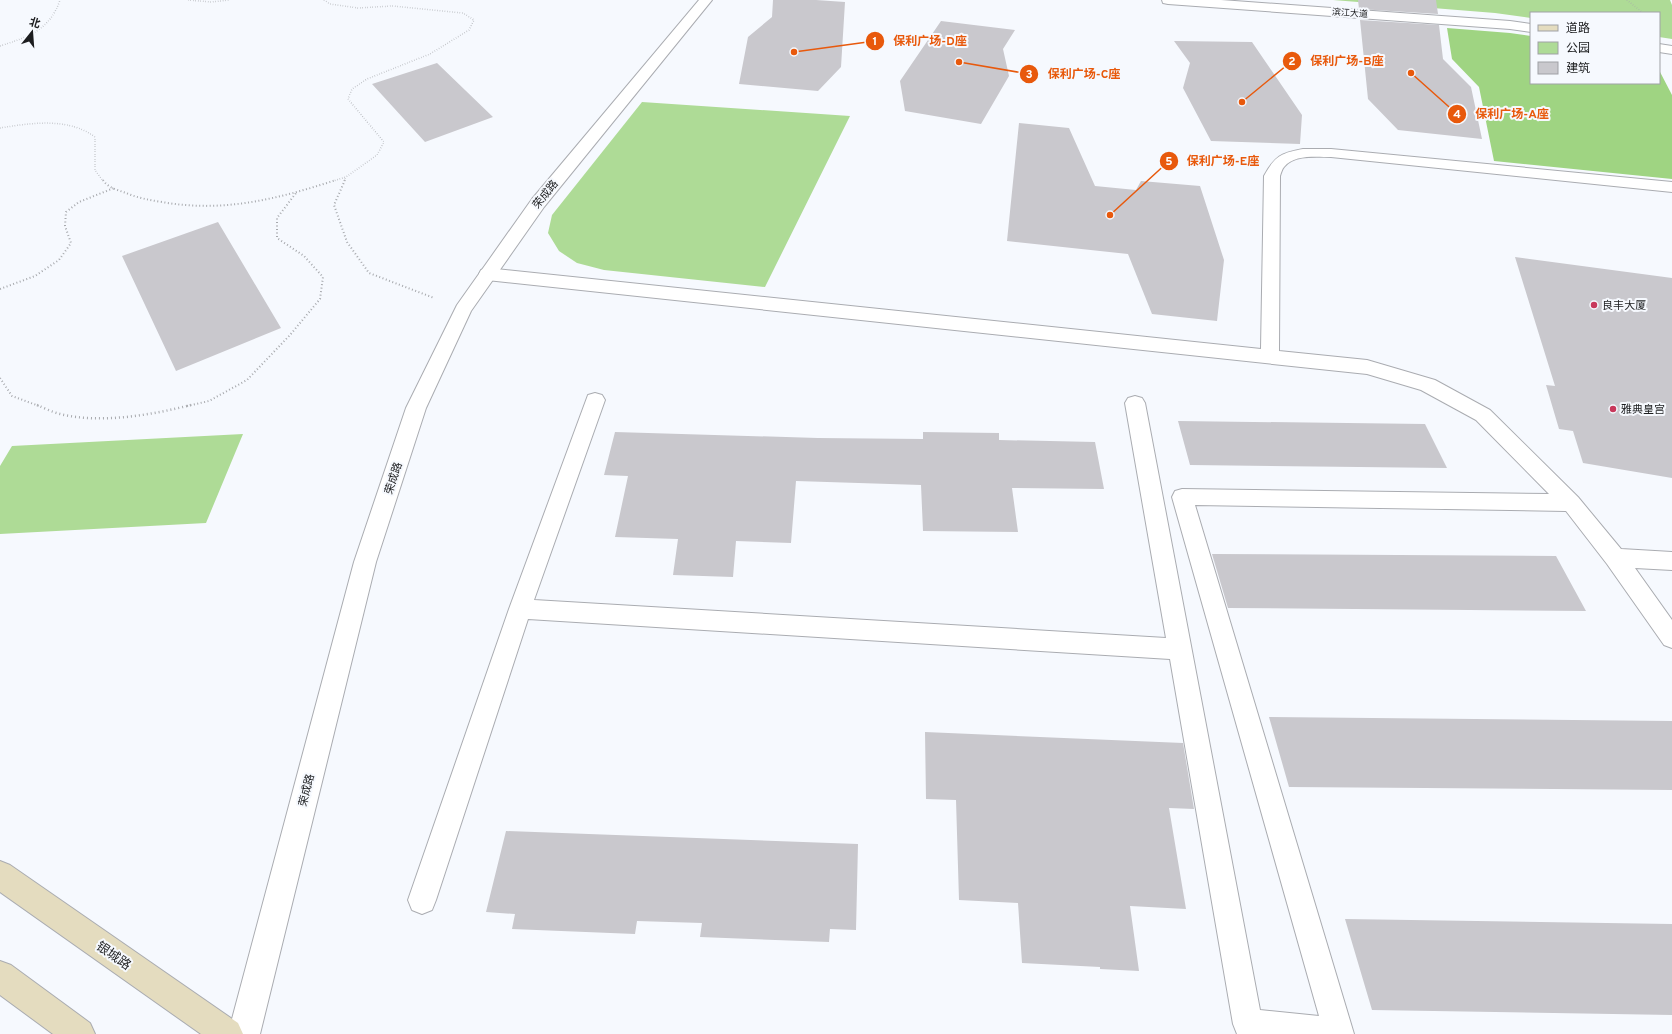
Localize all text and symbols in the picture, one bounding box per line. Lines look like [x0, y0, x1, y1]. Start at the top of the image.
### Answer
street label: 滨江大道 [1332, 7, 1368, 20]
north arrow [12, 12, 52, 52]
legend [1530, 12, 1660, 84]
text: 北 [27, 15, 42, 32]
text: 道路 [1566, 21, 1590, 37]
callout: 保利广场-D座 [865, 29, 974, 53]
text: 1 [873, 34, 877, 50]
text: 保利广场-D座 [893, 34, 967, 50]
text: 公园 [1566, 41, 1590, 57]
callout: 保利广场-B座 [1282, 49, 1392, 73]
text: 2 [1288, 54, 1296, 70]
text: 保利广场-B座 [1310, 54, 1384, 70]
text: 建筑 [1566, 61, 1590, 77]
callout: 保利广场-C座 [1019, 62, 1128, 86]
text: 3 [1025, 67, 1033, 83]
text: 保利广场-C座 [1048, 67, 1120, 83]
callout: 保利广场-A座 [1447, 102, 1557, 126]
text: 4 [1453, 107, 1461, 123]
text: 保利广场-A座 [1475, 107, 1549, 123]
callout: 保利广场-E座 [1159, 149, 1268, 173]
text: 5 [1165, 154, 1173, 170]
text: 保利广场-E座 [1187, 154, 1259, 170]
street label: 荣成路 [530, 177, 562, 212]
place label: 良丰大厦 [1602, 299, 1646, 313]
marker: 良丰大厦 [1589, 300, 1599, 310]
place label: 雅典皇宫 [1621, 403, 1665, 417]
marker: 雅典皇宫 [1608, 404, 1618, 414]
street label: 荣成路 [382, 460, 406, 496]
street label: 荣成路 [296, 773, 318, 808]
street label: 银城路 [92, 939, 133, 974]

